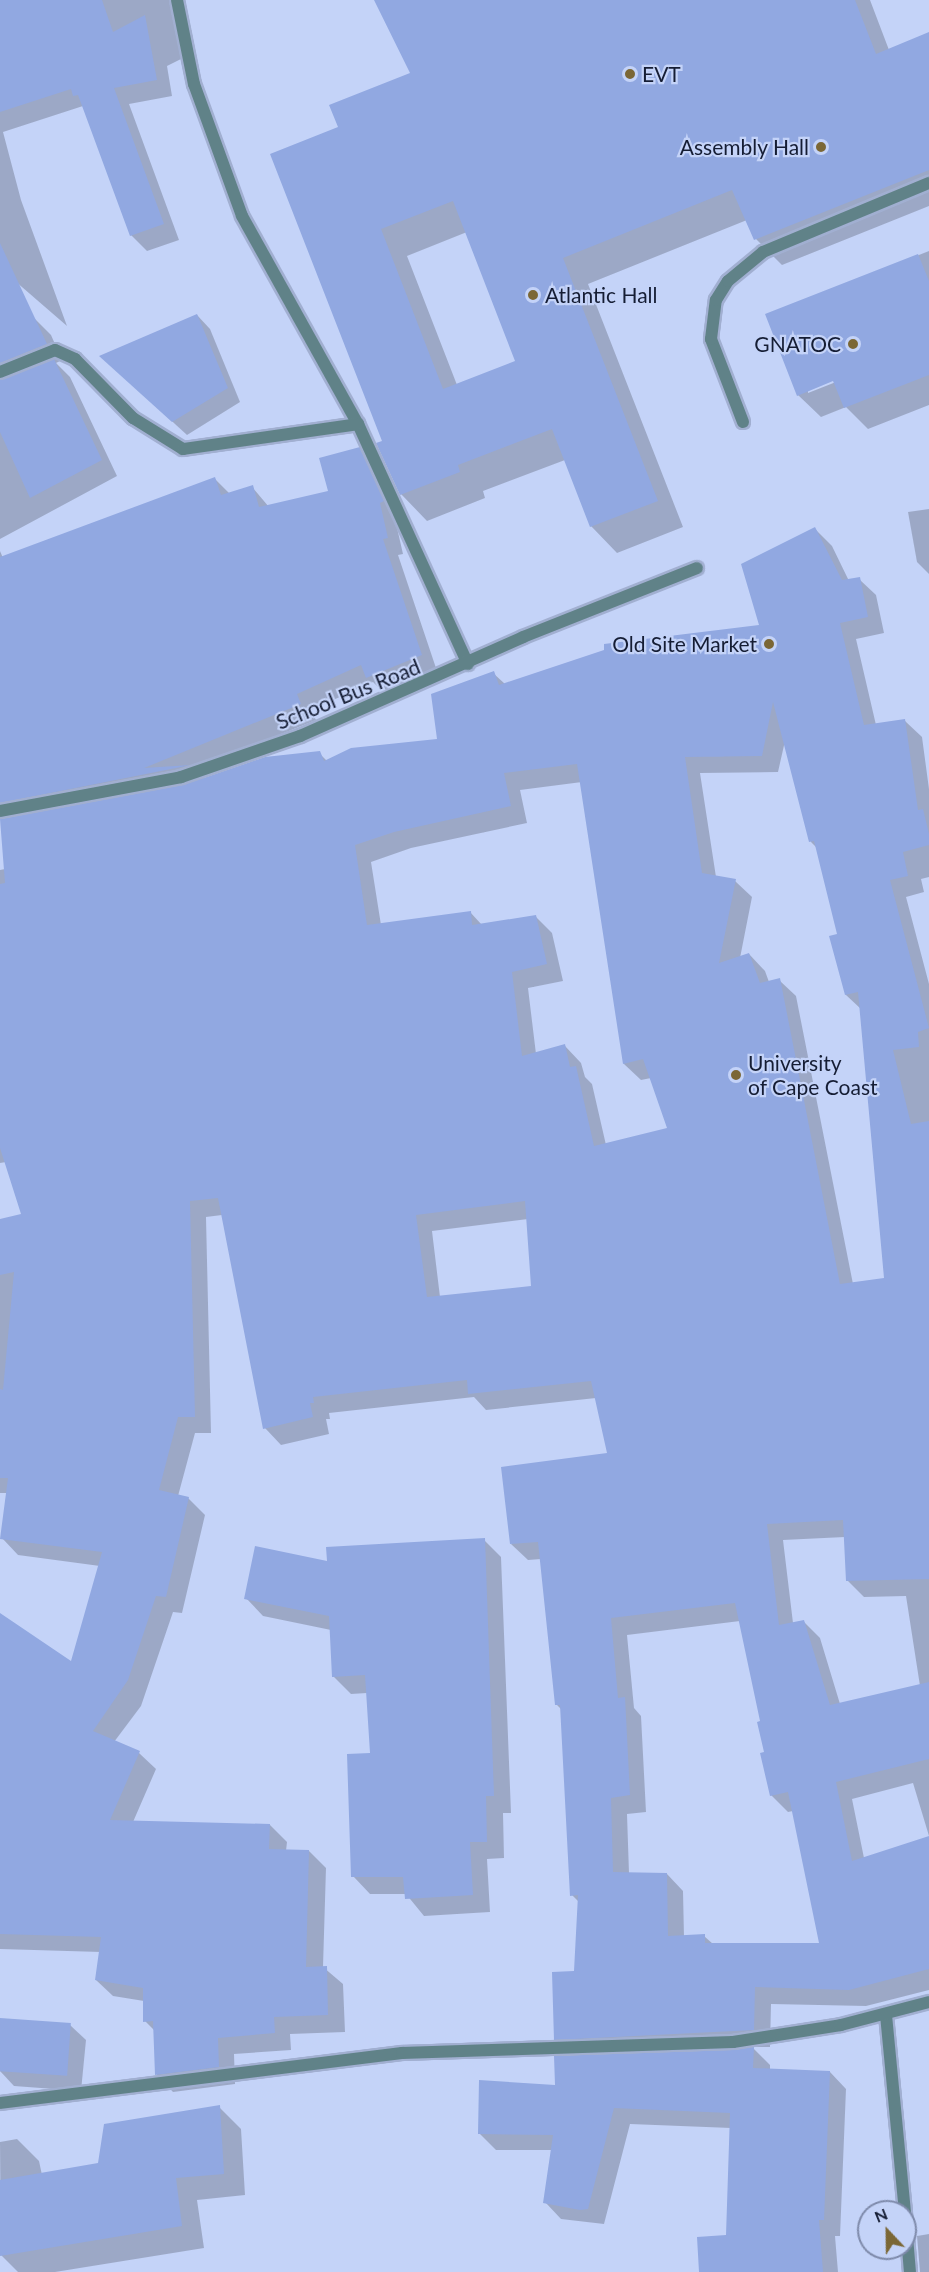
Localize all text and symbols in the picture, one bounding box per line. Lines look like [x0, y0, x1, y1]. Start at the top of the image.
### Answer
place label: EVT [642, 61, 681, 87]
marker: EVT [623, 67, 637, 81]
place label: Assembly Hall [679, 134, 809, 160]
marker: Assembly Hall [814, 140, 828, 154]
place label: Atlantic Hall [545, 282, 657, 308]
marker: Atlantic Hall [526, 288, 540, 302]
place label: GNATOC [754, 331, 841, 357]
marker: GNATOC [846, 337, 860, 351]
place label: Old Site Market [612, 631, 757, 657]
marker: Old Site Market [762, 637, 776, 651]
street label: School Bus Road [272, 654, 424, 734]
place label: University of Cape Coast [748, 1050, 878, 1100]
marker: University of Cape Coast [729, 1068, 743, 1082]
north arrow [857, 2200, 917, 2260]
text: N [872, 2204, 890, 2226]

